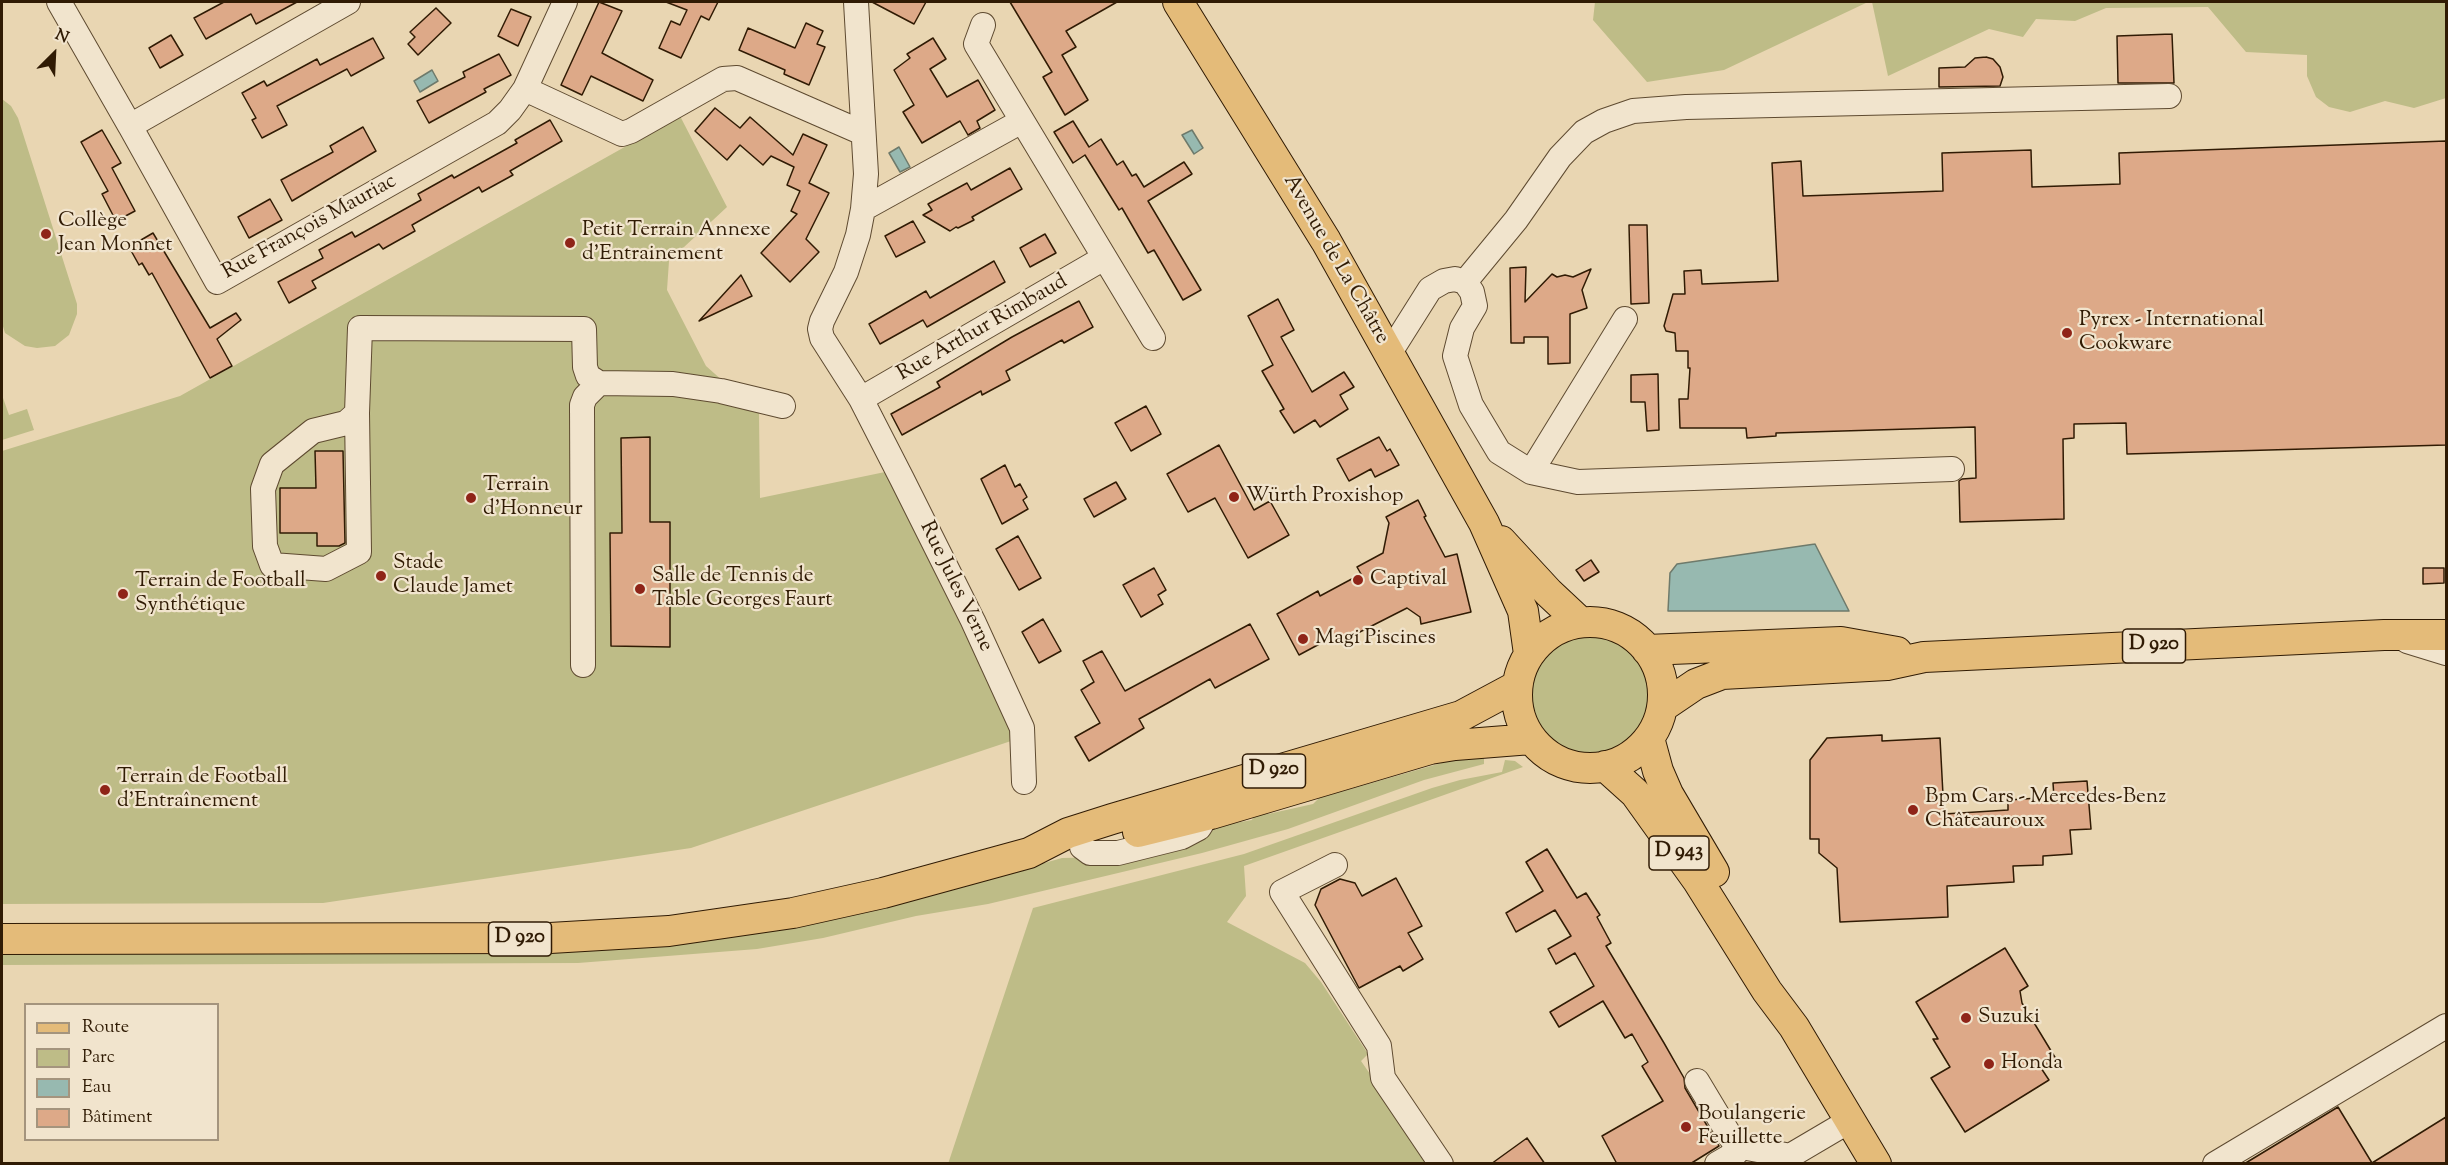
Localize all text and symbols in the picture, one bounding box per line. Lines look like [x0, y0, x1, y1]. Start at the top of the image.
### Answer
north arrow [24, 24, 84, 84]
text: N [51, 24, 72, 50]
street label: Rue François Mauriac [219, 170, 401, 286]
street label: Avenue de La Châtre [1276, 171, 1394, 349]
place label: Collège Jean Monnet [58, 209, 172, 259]
place label: Petit Terrain Annexe d'Entrainement [582, 218, 771, 268]
marker: Collège Jean Monnet [39, 227, 53, 241]
marker: Petit Terrain Annexe d'Entrainement [563, 236, 577, 250]
street label: Rue Arthur Rimbaud [894, 270, 1072, 388]
place label: Pyrex - International Cookware [2079, 308, 2264, 358]
marker: Pyrex - International Cookware [2060, 326, 2074, 340]
place label: Terrain d'Honneur [483, 473, 583, 523]
place label: Würth Proxishop [1246, 484, 1404, 510]
marker: Würth Proxishop [1227, 490, 1241, 504]
marker: Terrain d'Honneur [464, 491, 478, 505]
street label: Rue Jules Verne [913, 518, 997, 656]
place label: Stade Claude Jamet [393, 551, 513, 601]
place label: Salle de Tennis de Table Georges Faurt [652, 564, 833, 614]
place label: Captival [1370, 567, 1447, 593]
place label: Terrain de Football Synthétique [135, 569, 306, 619]
marker: Stade Claude Jamet [374, 569, 388, 583]
marker: Captival [1351, 573, 1365, 587]
marker: Salle de Tennis de Table Georges Faurt [633, 582, 647, 596]
marker: Terrain de Football Synthétique [116, 587, 130, 601]
place label: Magi Piscines [1315, 626, 1436, 652]
road number: D 920 [2122, 629, 2186, 663]
marker: Magi Piscines [1296, 632, 1310, 646]
road number: D 920 [1242, 754, 1306, 788]
place label: Terrain de Football d'Entraînement [117, 765, 288, 815]
marker: Terrain de Football d'Entraînement [98, 783, 112, 797]
place label: Bpm Cars - Mercedes-Benz Châteauroux [1925, 785, 2166, 835]
marker: Bpm Cars - Mercedes-Benz Châteauroux [1906, 803, 1920, 817]
road number: D 943 [1649, 836, 1709, 870]
road number: D 920 [488, 922, 552, 956]
legend [24, 1003, 219, 1141]
place label: Suzuki [1978, 1005, 2040, 1031]
marker: Suzuki [1959, 1011, 1973, 1025]
text: Route [82, 1015, 129, 1041]
text: Parc [82, 1045, 115, 1071]
place label: Honda [2001, 1051, 2063, 1077]
marker: Honda [1982, 1057, 1996, 1071]
text: Eau [82, 1075, 111, 1101]
place label: Boulangerie Feuillette [1698, 1102, 1806, 1152]
text: Bâtiment [82, 1105, 152, 1131]
marker: Boulangerie Feuillette [1679, 1120, 1693, 1134]

